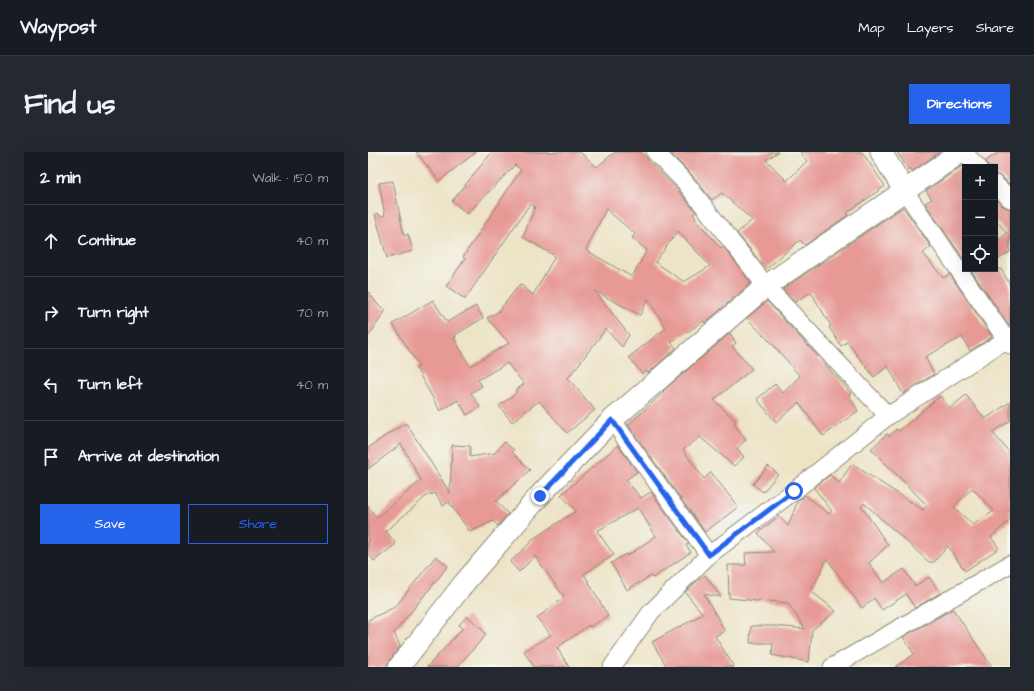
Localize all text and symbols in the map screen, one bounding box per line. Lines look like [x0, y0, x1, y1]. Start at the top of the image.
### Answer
text: Waypost [20, 14, 96, 41]
text: Map [858, 18, 885, 38]
text: Layers [907, 18, 954, 38]
text: Share [976, 18, 1014, 38]
button: Directions [909, 84, 1010, 124]
text: Find us [24, 85, 115, 124]
map controls [962, 164, 998, 272]
button: + [962, 164, 998, 200]
text: 2 min [40, 166, 81, 190]
text: Walk · 150 m [253, 169, 328, 187]
button: − [962, 200, 998, 236]
icon: ahead [40, 230, 62, 252]
text: Continue [78, 230, 136, 251]
text: 40 m [296, 232, 328, 250]
button: locate [962, 236, 998, 272]
icon: right [40, 302, 62, 324]
text: Turn right [78, 302, 149, 323]
text: 70 m [296, 304, 328, 322]
icon: left [40, 374, 62, 396]
text: Turn left [78, 374, 142, 395]
text: 40 m [296, 376, 328, 394]
icon: arrive [40, 446, 62, 468]
text: Arrive at destination [78, 446, 219, 467]
route start [785, 482, 803, 500]
route end [531, 487, 549, 505]
button: Save [40, 504, 180, 544]
button: Share [188, 504, 328, 544]

